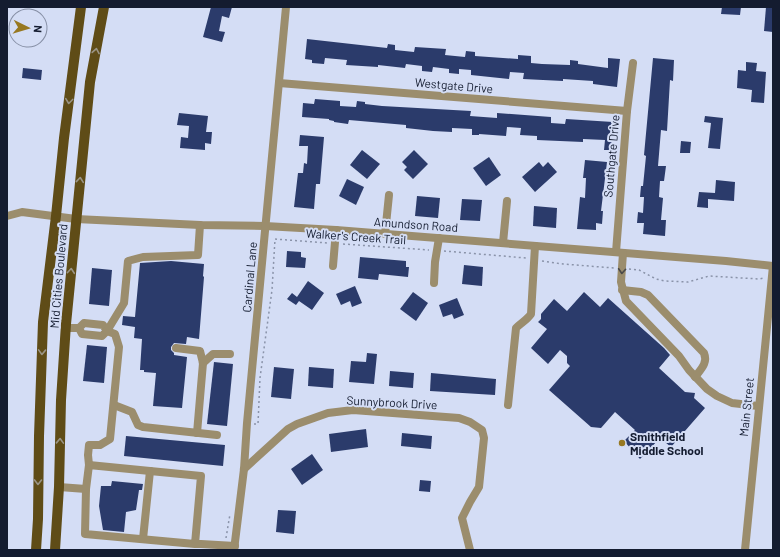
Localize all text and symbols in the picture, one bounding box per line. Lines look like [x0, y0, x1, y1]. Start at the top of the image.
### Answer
north arrow [8, 8, 48, 48]
text: N [32, 25, 45, 33]
one-way arrow [91, 48, 99, 54]
street label: Westgate Drive [414, 75, 494, 95]
one-way arrow [64, 98, 73, 104]
street label: Southgate Drive [600, 114, 622, 198]
one-way arrow [75, 177, 84, 183]
street label: Amundson Road [373, 214, 459, 234]
street label: Mid Cities Boulevard [46, 223, 70, 329]
street label: Walker's Creek Trail [305, 226, 407, 246]
street label: Cardinal Lane [239, 241, 259, 313]
one-way arrow [67, 268, 76, 274]
one-way arrow [617, 268, 626, 274]
one-way arrow [38, 349, 46, 355]
street label: Main Street [736, 377, 756, 437]
street label: Sunnybrook Drive [346, 393, 438, 411]
place label: Smithfield Middle School [630, 429, 704, 457]
one-way arrow [55, 438, 64, 444]
marker: Smithfield Middle School [617, 438, 627, 448]
one-way arrow [34, 479, 42, 485]

